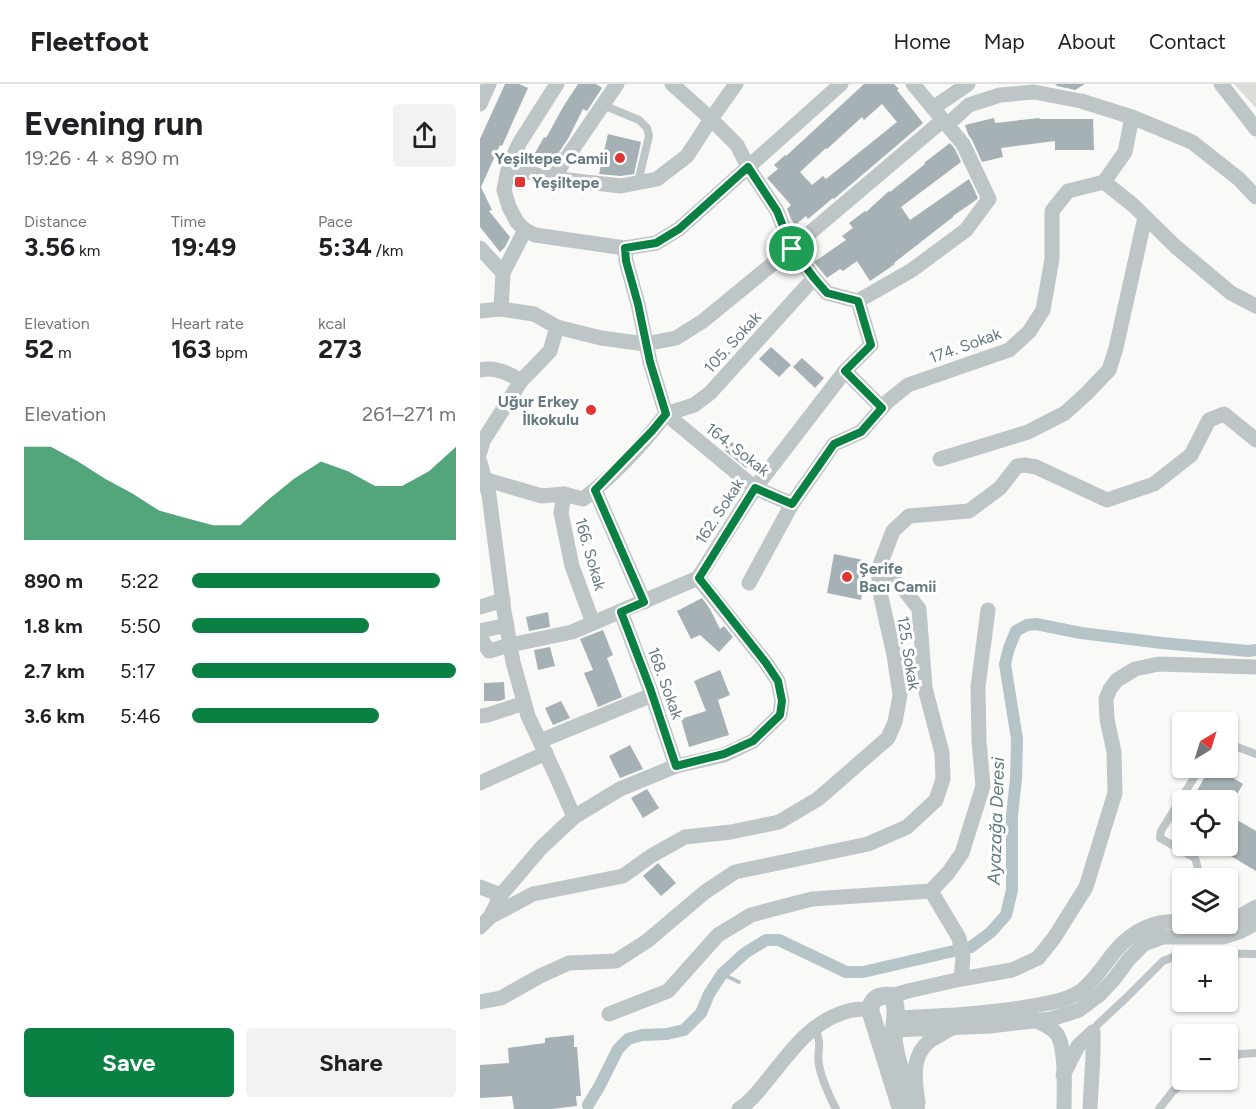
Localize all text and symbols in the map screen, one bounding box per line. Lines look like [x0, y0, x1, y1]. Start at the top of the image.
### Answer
text: Fleetfoot [30, 24, 149, 58]
text: Home [894, 29, 951, 54]
text: Map [984, 29, 1025, 54]
text: About [1058, 29, 1116, 54]
text: Contact [1149, 29, 1226, 54]
text: Evening run [24, 104, 203, 143]
button: share [393, 104, 456, 167]
text: 19:26 · 4 × 890 m [24, 146, 179, 170]
place label: Yeşiltepe Camii [494, 149, 608, 168]
marker: Yeşiltepe Camii [613, 151, 627, 165]
place label: Yeşiltepe [532, 173, 599, 192]
marker: Yeşiltepe [513, 175, 527, 189]
text: Distance [24, 212, 87, 231]
text: Time [171, 212, 206, 231]
text: Pace [318, 212, 353, 231]
pin [766, 223, 817, 274]
text: 3.56 [24, 231, 75, 263]
text: 19:49 [171, 231, 236, 263]
text: 5:34 [318, 231, 372, 263]
icon: arrive [775, 232, 808, 265]
text: km [75, 241, 100, 260]
text: /km [372, 241, 403, 260]
street label: 105. Sokak [700, 308, 765, 377]
text: Elevation [24, 314, 90, 333]
text: Heart rate [171, 314, 244, 333]
text: kcal [318, 314, 346, 333]
street label: 174. Sokak [927, 324, 1004, 367]
text: 52 [24, 333, 54, 365]
text: 163 [171, 333, 212, 365]
text: 273 [318, 333, 362, 365]
text: m [54, 343, 72, 362]
text: bpm [212, 343, 248, 362]
place label: Uğur Erkey İlkokulu [498, 392, 580, 429]
text: Elevation [24, 402, 106, 426]
text: 261–271 m [362, 402, 456, 426]
marker: Uğur Erkey İlkokulu [584, 403, 598, 417]
street label: 164. Sokak [702, 419, 773, 480]
street label: 162. Sokak [691, 475, 748, 548]
street label: 166. Sokak [571, 516, 610, 593]
place label: Şerife Bacı Camii [859, 559, 937, 596]
text: 890 m [24, 569, 83, 593]
text: 5:22 [120, 569, 159, 593]
marker: Şerife Bacı Camii [840, 570, 854, 584]
text: 1.8 km [24, 614, 83, 638]
text: 5:50 [120, 614, 161, 638]
street label: 125. Sokak [893, 615, 924, 692]
street label: 168. Sokak [644, 644, 687, 722]
text: 2.7 km [24, 659, 85, 683]
text: 5:17 [120, 659, 156, 683]
text: 3.6 km [24, 704, 85, 728]
text: 5:46 [120, 704, 160, 728]
north arrow [1172, 712, 1238, 778]
map controls [1172, 712, 1238, 1090]
water label: Ayazağa Deresi [983, 756, 1009, 886]
button: locate [1172, 790, 1238, 856]
button: layers [1172, 868, 1238, 934]
button: + [1172, 946, 1238, 1012]
button: − [1172, 1024, 1238, 1090]
button: Save [24, 1028, 234, 1097]
button: Share [246, 1028, 456, 1097]

